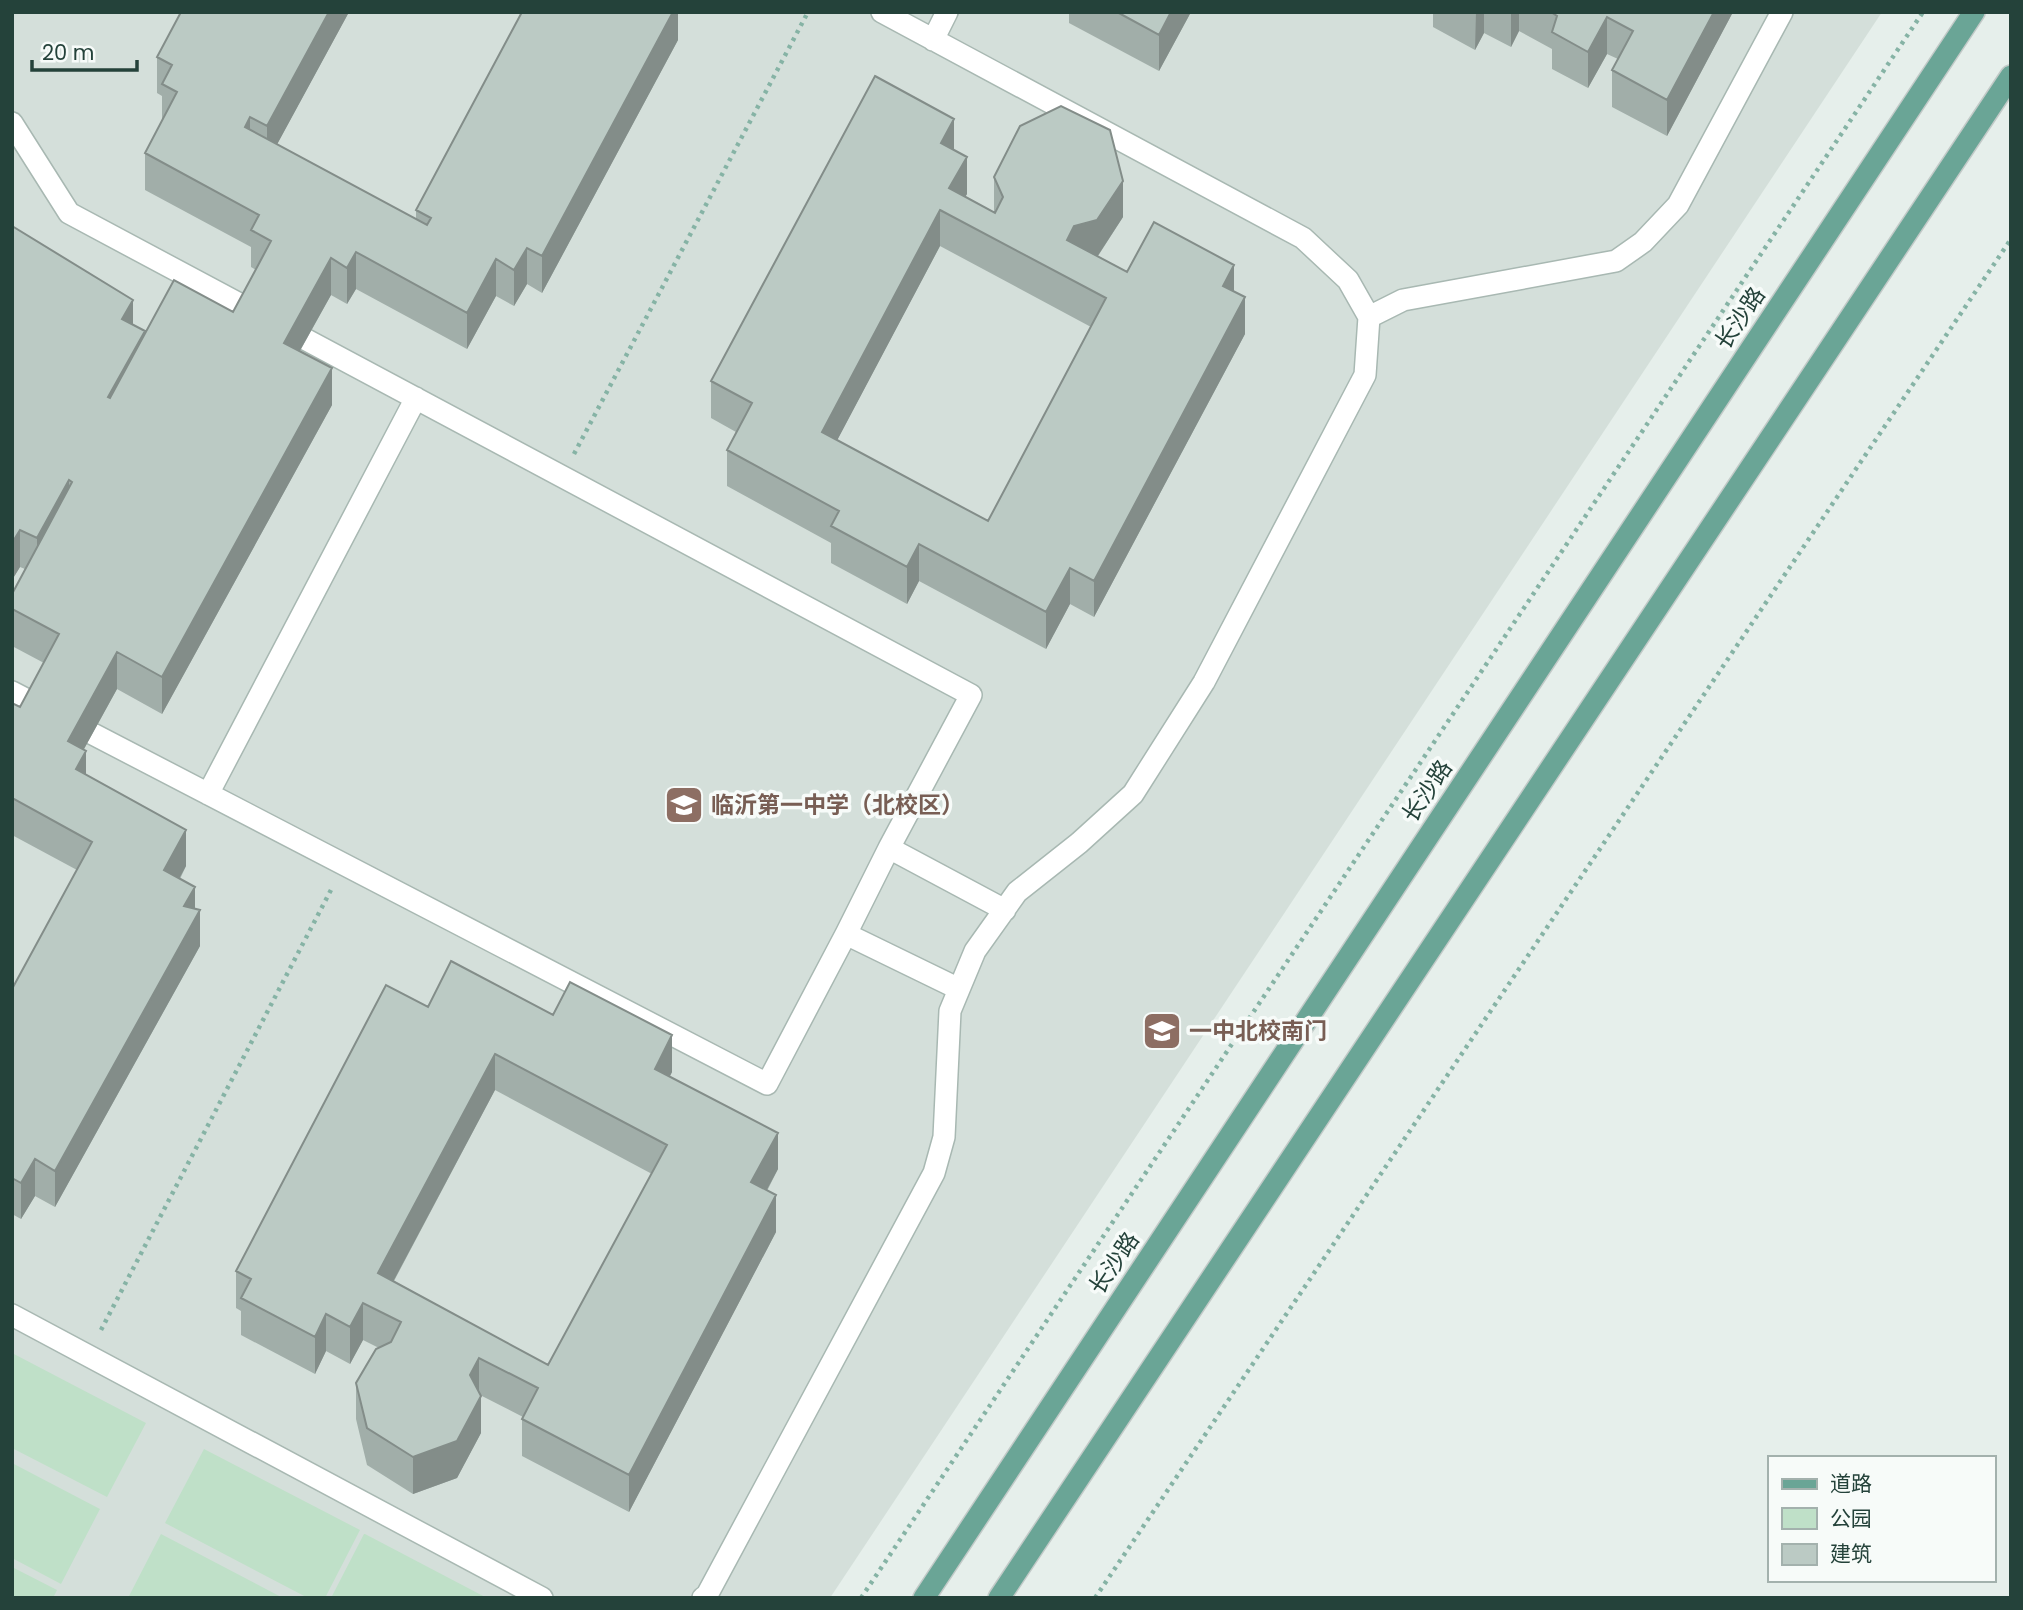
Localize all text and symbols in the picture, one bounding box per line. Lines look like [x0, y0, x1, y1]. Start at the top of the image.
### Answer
scale bar [32, 28, 136, 72]
text: 20 m [42, 38, 95, 67]
street label: 长沙路 [1707, 280, 1773, 356]
street label: 长沙路 [1394, 753, 1460, 829]
school or university icon: 临沂第一中学（北校区） [663, 784, 705, 826]
place label: 临沂第一中学（北校区） [711, 789, 964, 821]
school or university icon: 一中北校南门 [1141, 1010, 1183, 1052]
place label: 一中北校南门 [1189, 1015, 1327, 1047]
street label: 长沙路 [1081, 1225, 1147, 1301]
legend [1768, 1456, 1995, 1582]
text: 道路 [1830, 1469, 1872, 1498]
text: 公园 [1830, 1504, 1872, 1533]
text: 建筑 [1830, 1539, 1872, 1568]

